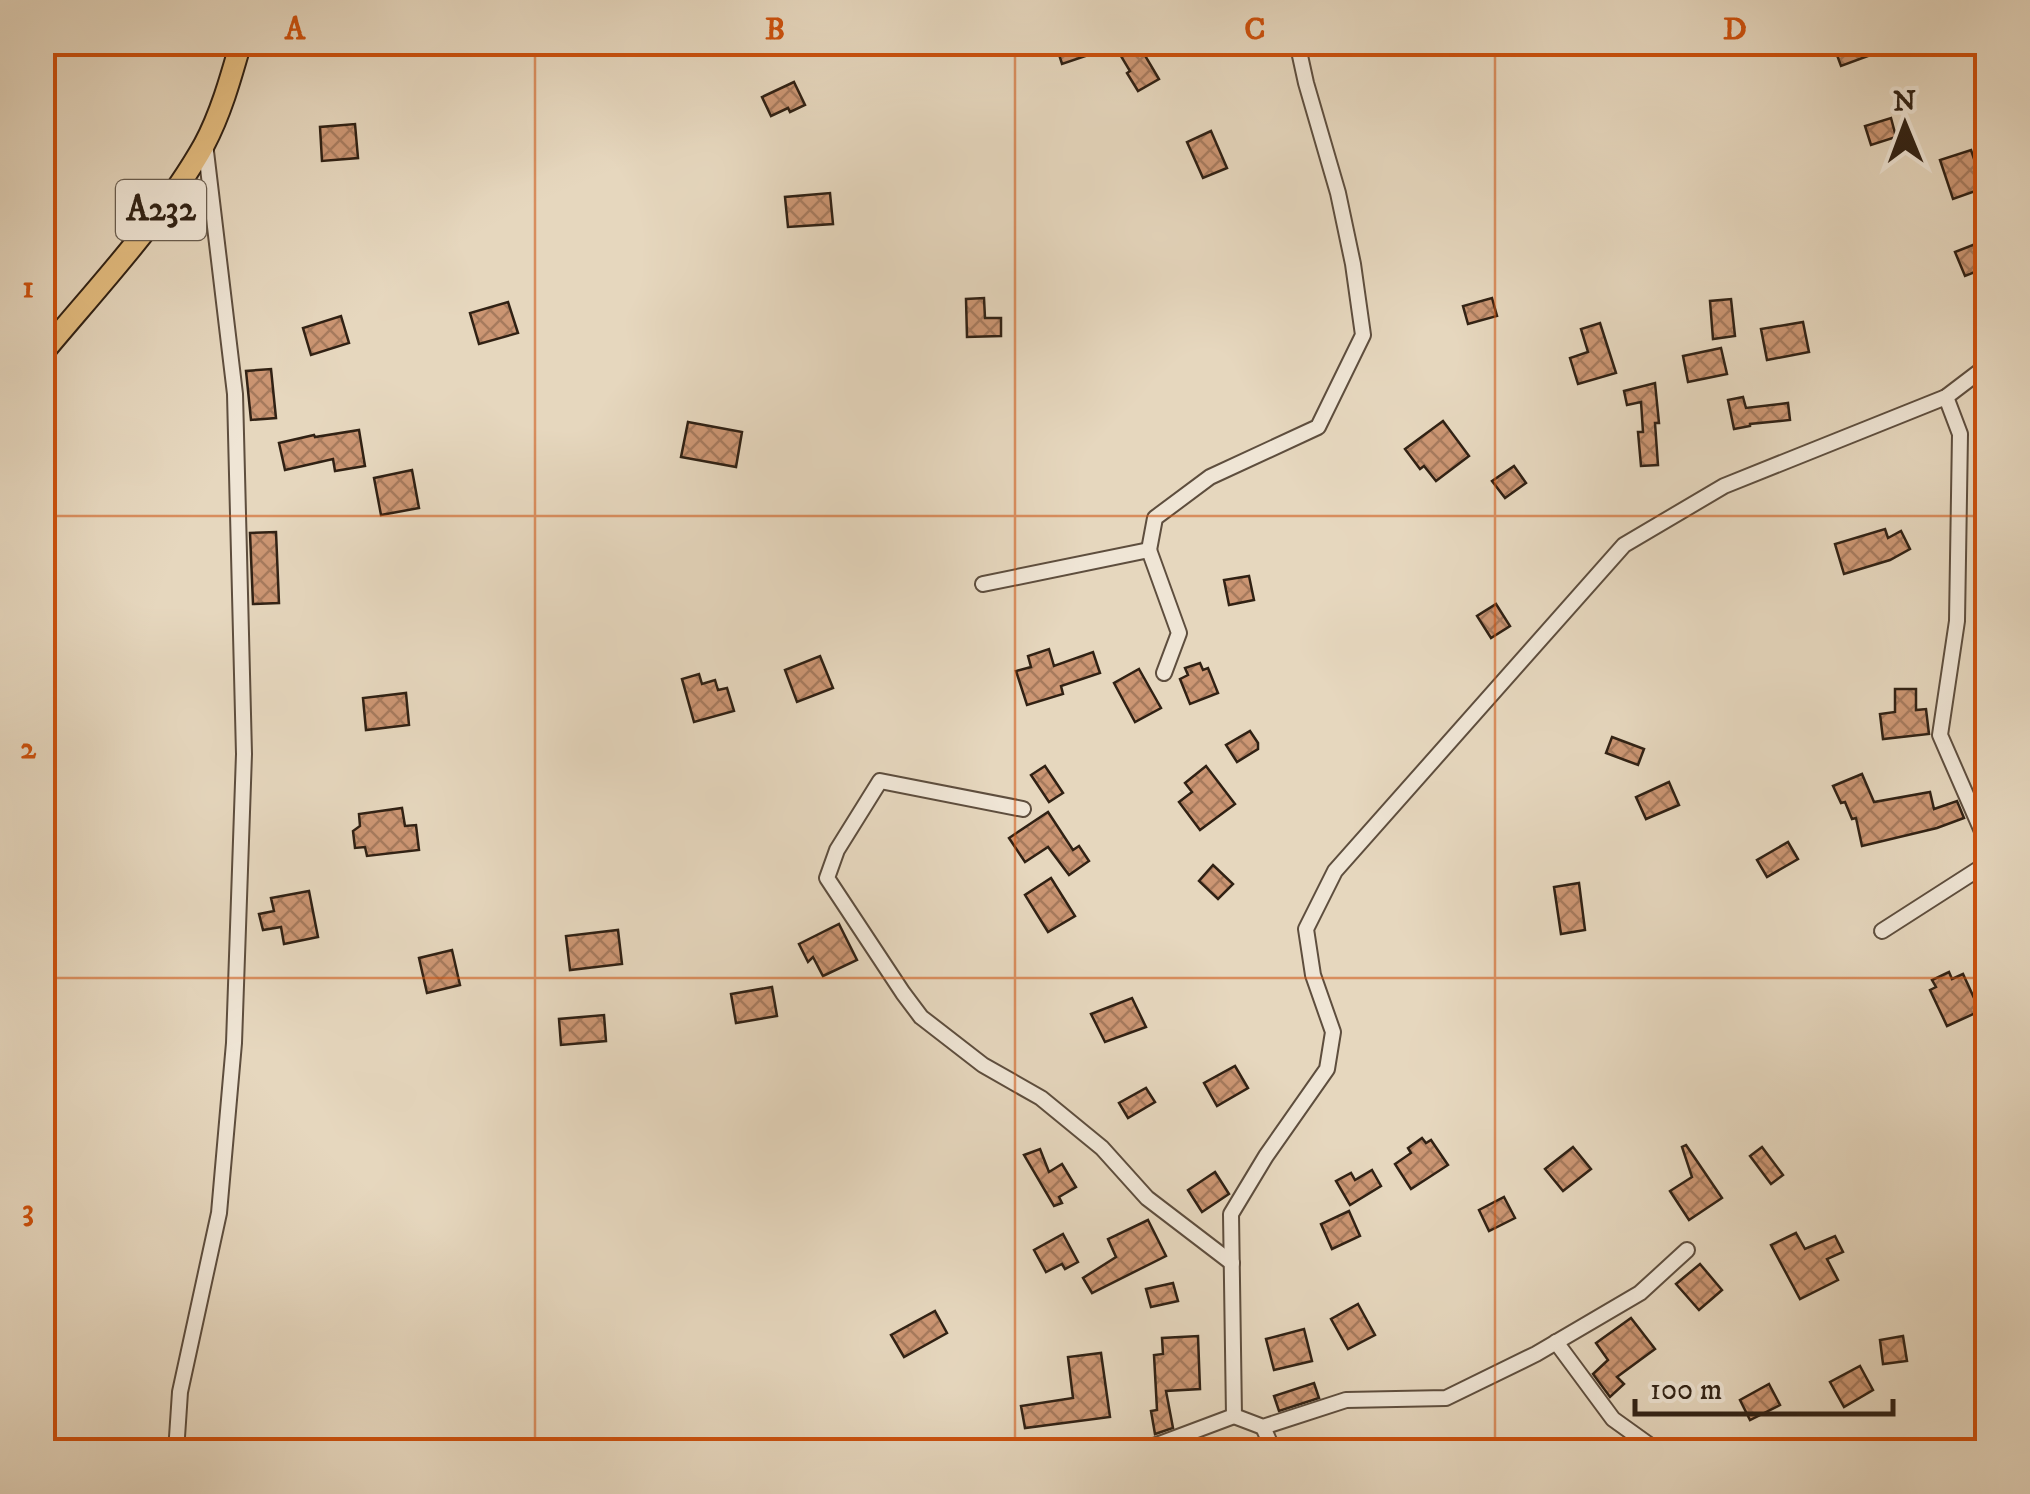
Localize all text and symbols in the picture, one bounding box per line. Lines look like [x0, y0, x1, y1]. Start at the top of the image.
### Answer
text: A [284, 10, 307, 50]
text: B [765, 10, 785, 50]
text: C [1244, 10, 1266, 50]
text: D [1723, 10, 1747, 50]
north arrow [1855, 75, 1955, 175]
text: N [1893, 84, 1916, 119]
road number: A232 [116, 180, 206, 240]
text: 1 [22, 268, 34, 308]
text: 2 [20, 729, 36, 769]
text: 3 [22, 1191, 34, 1231]
scale bar [1635, 1354, 1892, 1416]
text: 100 m [1650, 1372, 1722, 1409]

